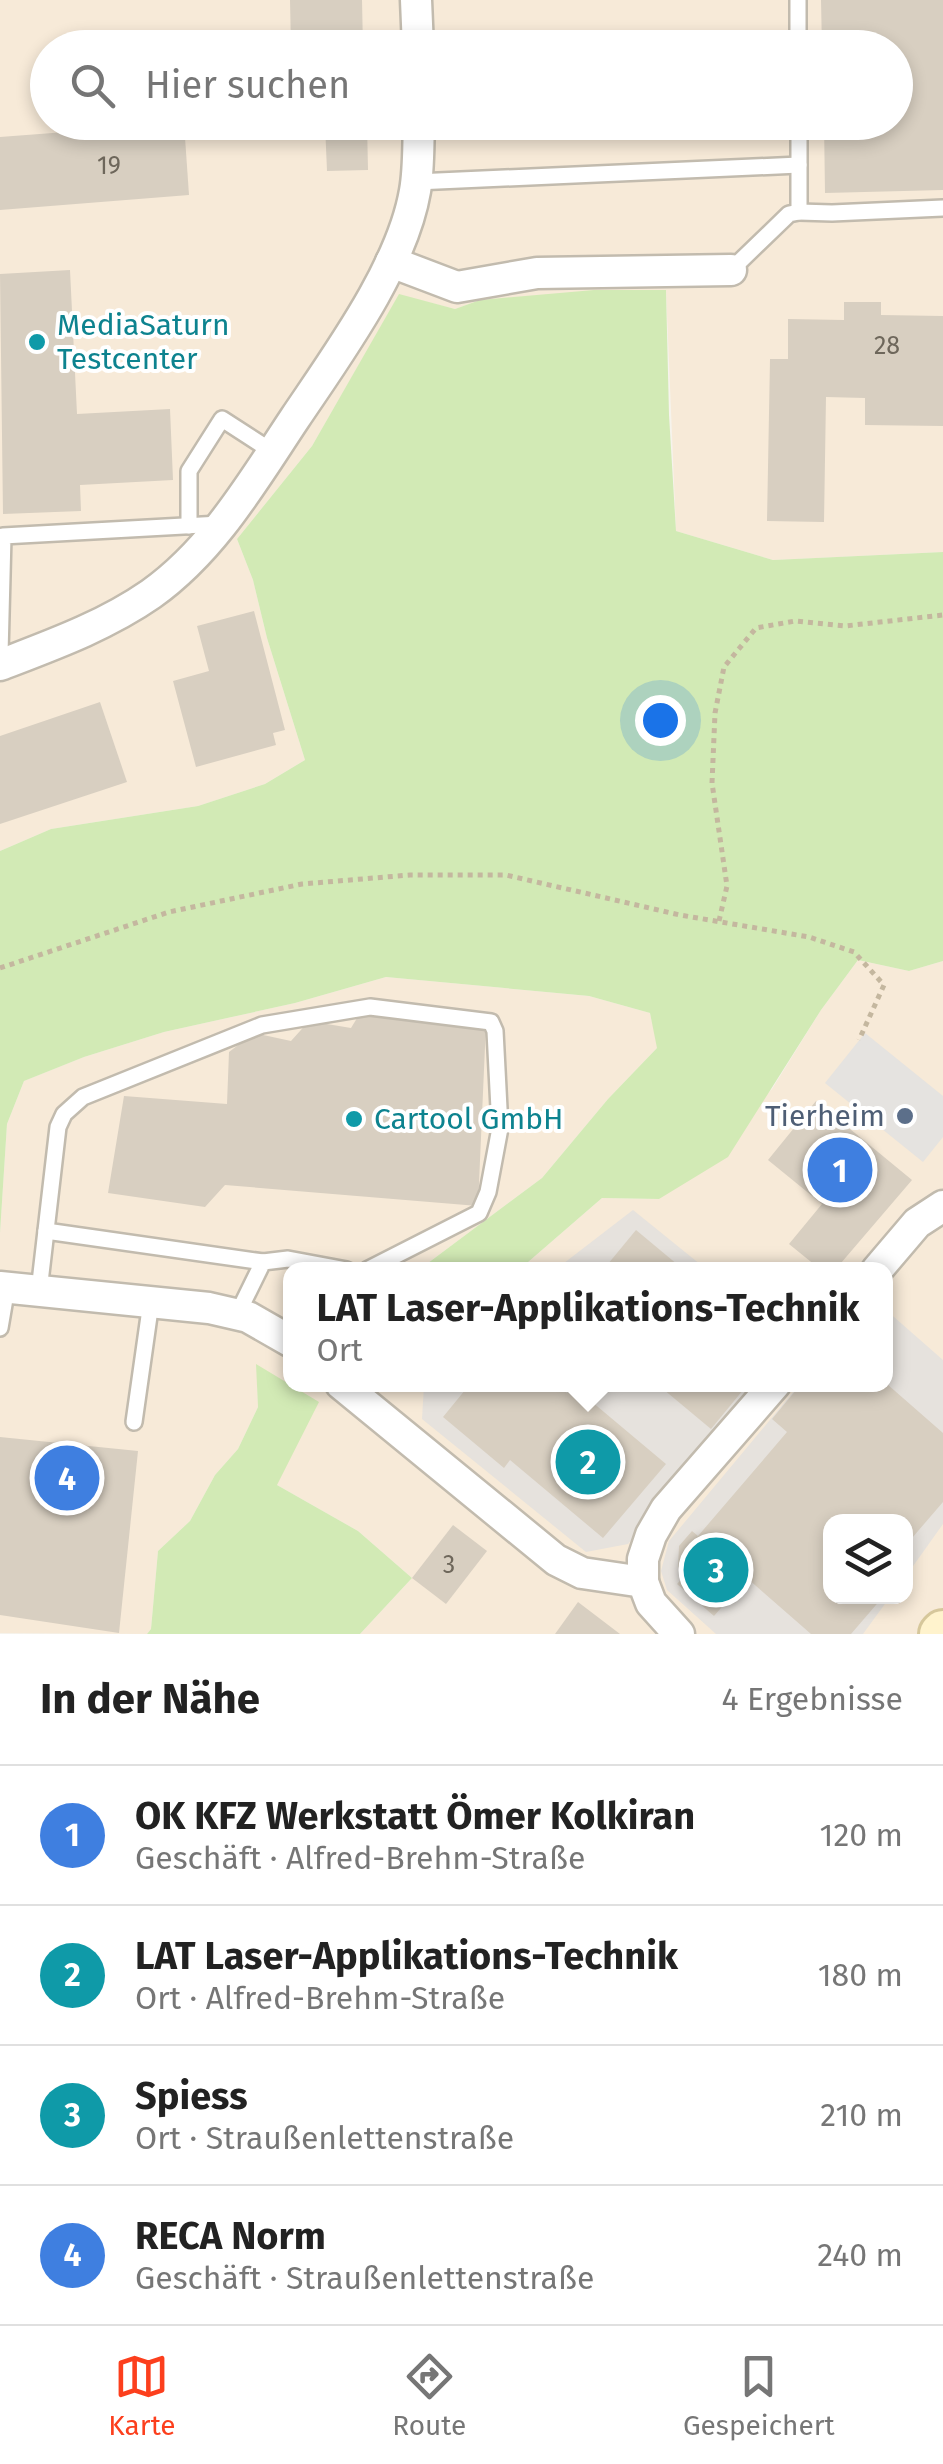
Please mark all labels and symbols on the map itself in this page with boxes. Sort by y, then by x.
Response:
house number: 19 [97,151,121,181]
place label: MediaSaturn Testcenter [57,307,230,377]
marker: MediaSaturn Testcenter [26,331,48,353]
house number: 28 [874,331,900,361]
your location [635,695,686,746]
place label: Tierheim [765,1098,885,1134]
place label: Cartool GmbH [374,1101,563,1137]
marker: Tierheim [894,1105,916,1127]
marker: Cartool GmbH [343,1108,365,1130]
pin: 1 [808,1132,872,1208]
pin: 2 [556,1424,620,1500]
pin: 4 [34,1440,100,1516]
pin: 3 [684,1532,748,1608]
house number: 3 [443,1550,455,1580]

